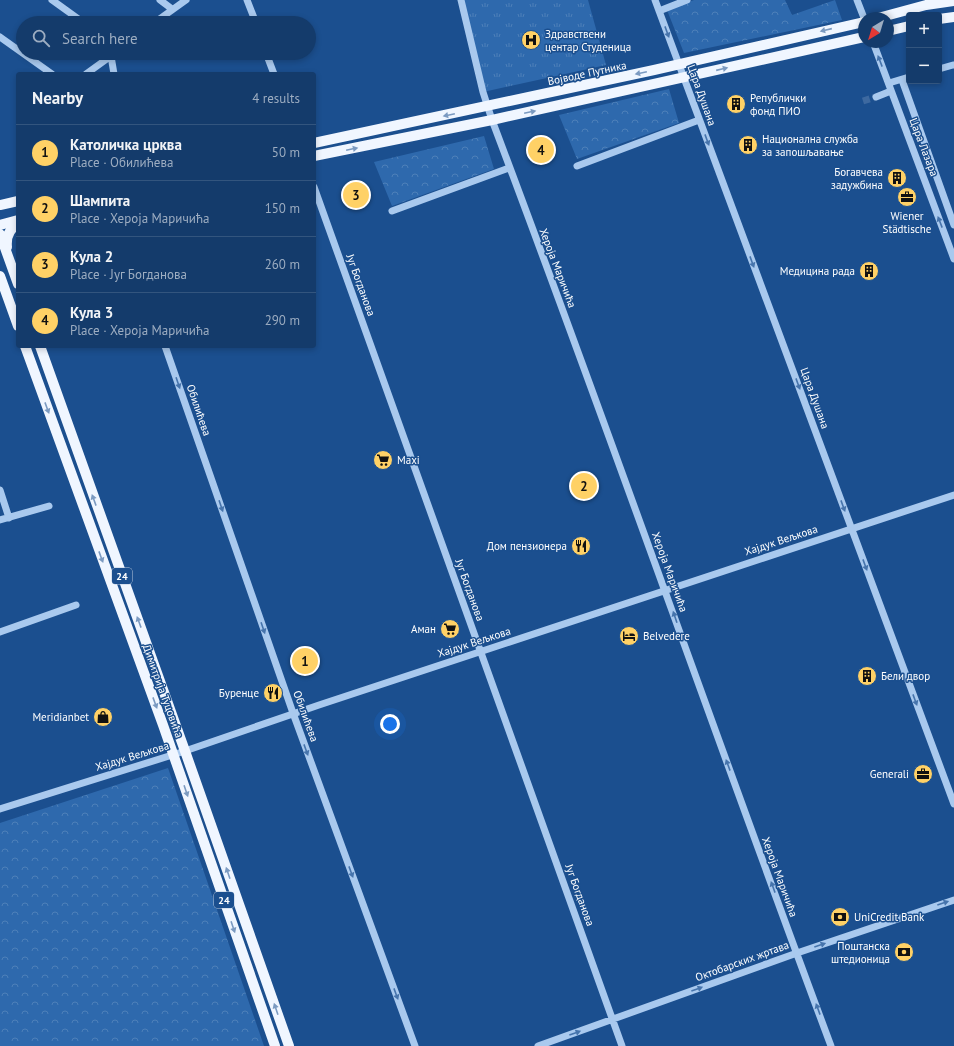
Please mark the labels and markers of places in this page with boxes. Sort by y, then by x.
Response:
place label: Здравствени центар Студеница [545,27,631,54]
hospital icon: Здравствени центар Студеница [520,29,542,51]
place label: Републички фонд ПИО [750,91,806,118]
building icon: Републички фонд ПИО [725,93,747,115]
place label: Национална служба за запошљавање [762,132,858,159]
building icon: Национална служба за запошљавање [737,134,759,156]
pin: 4 [528,135,554,165]
place label: Богавчева задужбина [831,165,883,192]
building icon: Богавчева задужбина [886,167,908,189]
pin: 3 [343,180,369,210]
office icon: Wiener Städtische [896,186,918,208]
place label: Wiener Städtische [883,209,932,236]
building icon: Медицина рада [858,260,880,282]
place label: Медицина рада [780,264,855,278]
supermarket icon: Maxi [372,449,394,471]
place label: Maxi [397,453,420,467]
pin: 2 [571,471,597,501]
restaurant icon: Дом пензионера [570,535,592,557]
place label: Дом пензионера [487,539,567,553]
supermarket icon: Аман [439,618,461,640]
place label: Аман [411,622,436,636]
hotel icon: Belvedere [618,625,640,647]
place label: Belvedere [643,629,690,643]
pin: 1 [292,646,318,676]
building icon: Бели двор [856,665,878,687]
place label: Бели двор [881,669,930,683]
restaurant icon: Буренце [262,682,284,704]
place label: Буренце [219,686,259,700]
shop icon: Meridianbet [92,706,114,728]
place label: Meridianbet [32,710,89,724]
office icon: Generali [912,763,934,785]
place label: Generali [870,767,909,781]
bank icon: UniCredit Bank [829,906,851,928]
place label: UniCredit Bank [854,910,925,924]
place label: Поштанска штедионица [831,939,890,966]
bank icon: Поштанска штедионица [893,941,915,963]

